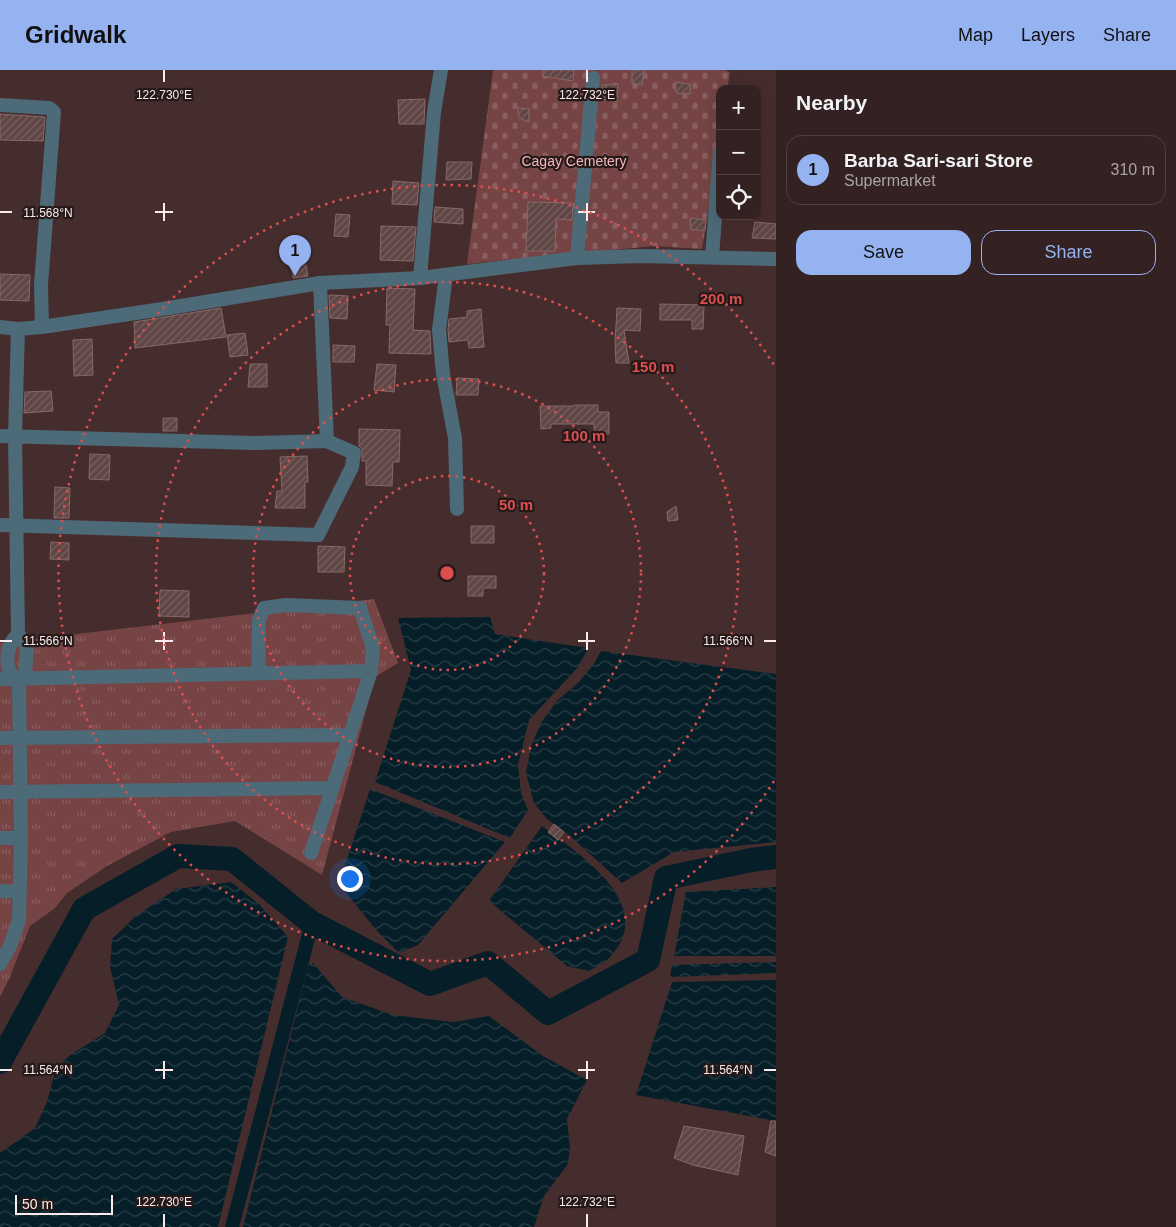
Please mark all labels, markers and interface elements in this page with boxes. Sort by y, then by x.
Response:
text: Gridwalk [25,21,126,48]
text: Map [958,25,993,45]
text: Layers [1021,25,1075,45]
text: Share [1103,25,1151,45]
map controls [716,85,761,220]
button: + [716,85,761,130]
text: 122.730°E [136,88,192,102]
text: 122.732°E [559,88,615,102]
text: Nearby [796,91,867,114]
button: − [716,130,761,175]
text: Barba Sari-sari Store [844,150,1033,171]
park label: Cagay Cemetery [521,153,627,169]
text: 1 [809,161,817,178]
text: 310 m [1111,161,1155,178]
text: Supermarket [844,172,936,189]
button: locate [716,175,761,220]
text: 11.568°N [23,206,73,220]
button: Save [796,230,971,275]
button: Share [981,230,1156,275]
pin: 1 [279,235,311,276]
text: 200 m [700,290,742,307]
text: 150 m [632,358,674,375]
text: 100 m [563,427,605,444]
text: 50 m [499,496,533,513]
centre of rings [438,564,456,582]
text: 11.566°N [23,634,73,648]
text: 11.566°N [703,634,753,648]
your location [337,866,363,892]
text: 11.564°N [23,1063,73,1077]
text: 11.564°N [703,1063,753,1077]
scale bar [15,1192,112,1215]
text: 122.730°E [136,1195,192,1209]
text: 122.732°E [559,1195,615,1209]
text: 50 m [22,1196,53,1212]

